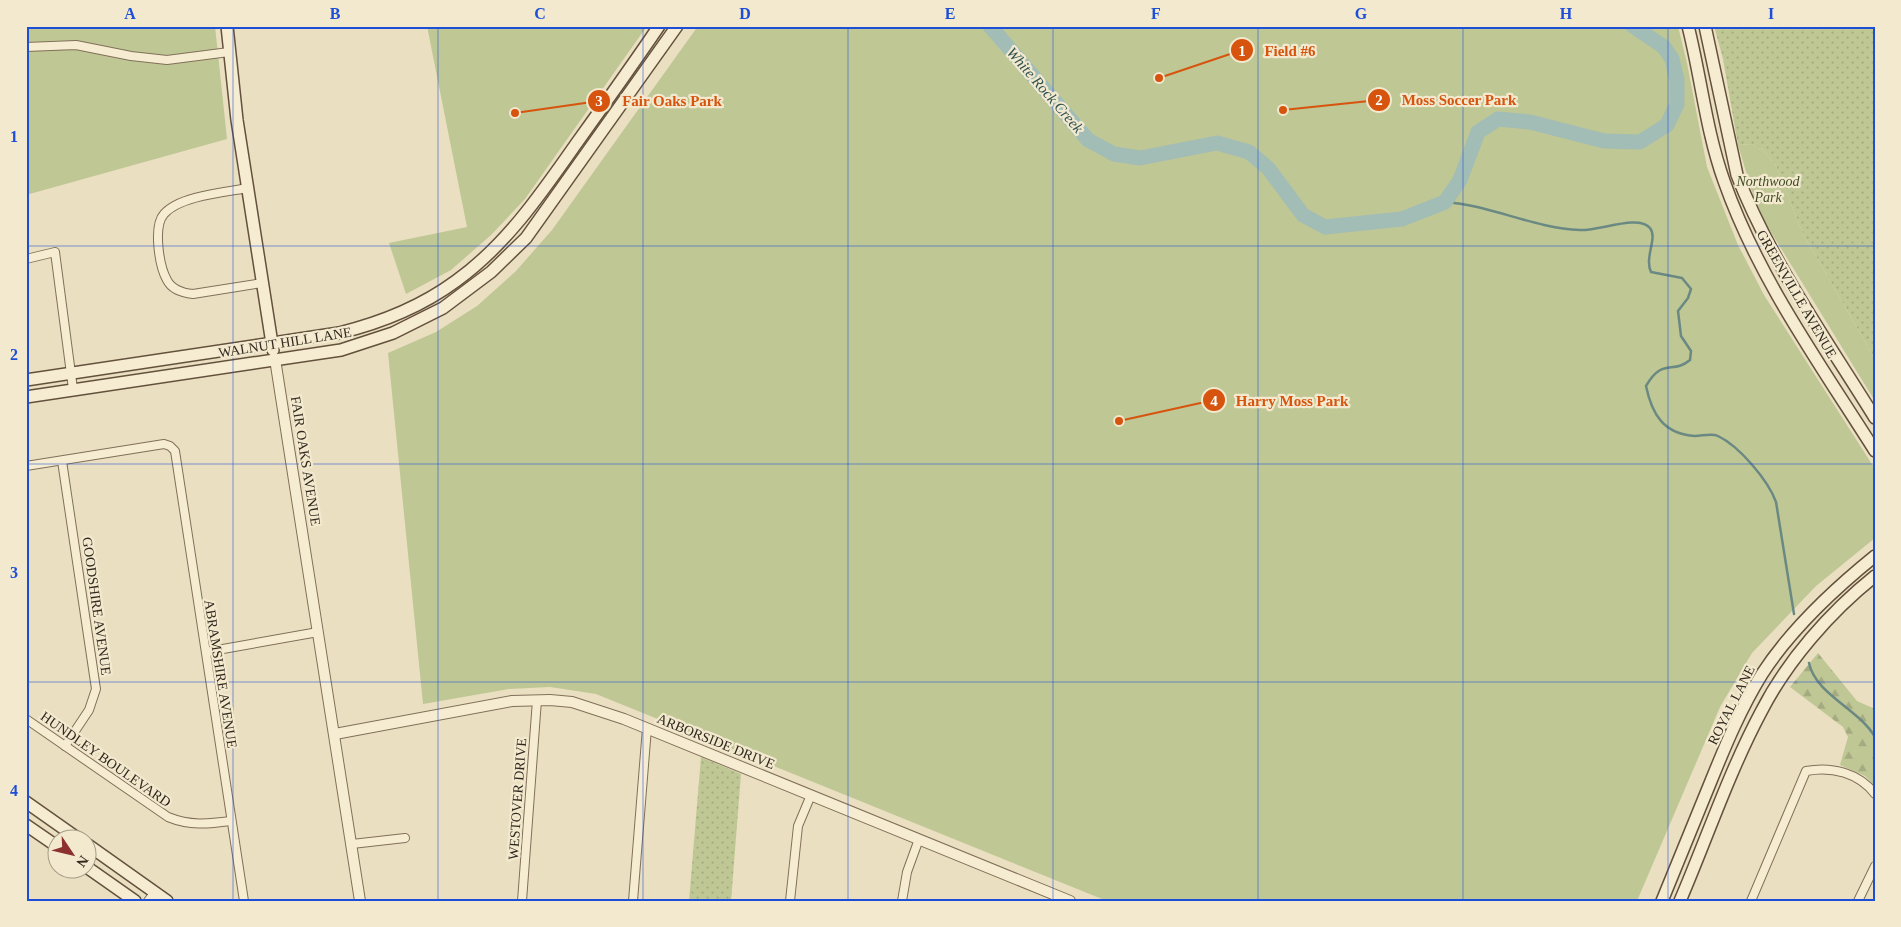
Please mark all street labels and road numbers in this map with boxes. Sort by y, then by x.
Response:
street label: GREENVILLE AVENUE [1754,227,1839,361]
street label: WALNUT HILL LANE [217,325,353,360]
street label: FAIR OAKS AVENUE [288,395,323,527]
street label: GOODSHIRE AVENUE [79,536,114,676]
street label: ABRAMSHIRE AVENUE [201,599,240,749]
street label: ROYAL LANE [1705,663,1758,747]
street label: HUNDLEY BOULEVARD [38,709,174,810]
street label: ARBORSIDE DRIVE [655,711,777,772]
street label: WESTOVER DRIVE [506,738,529,861]

